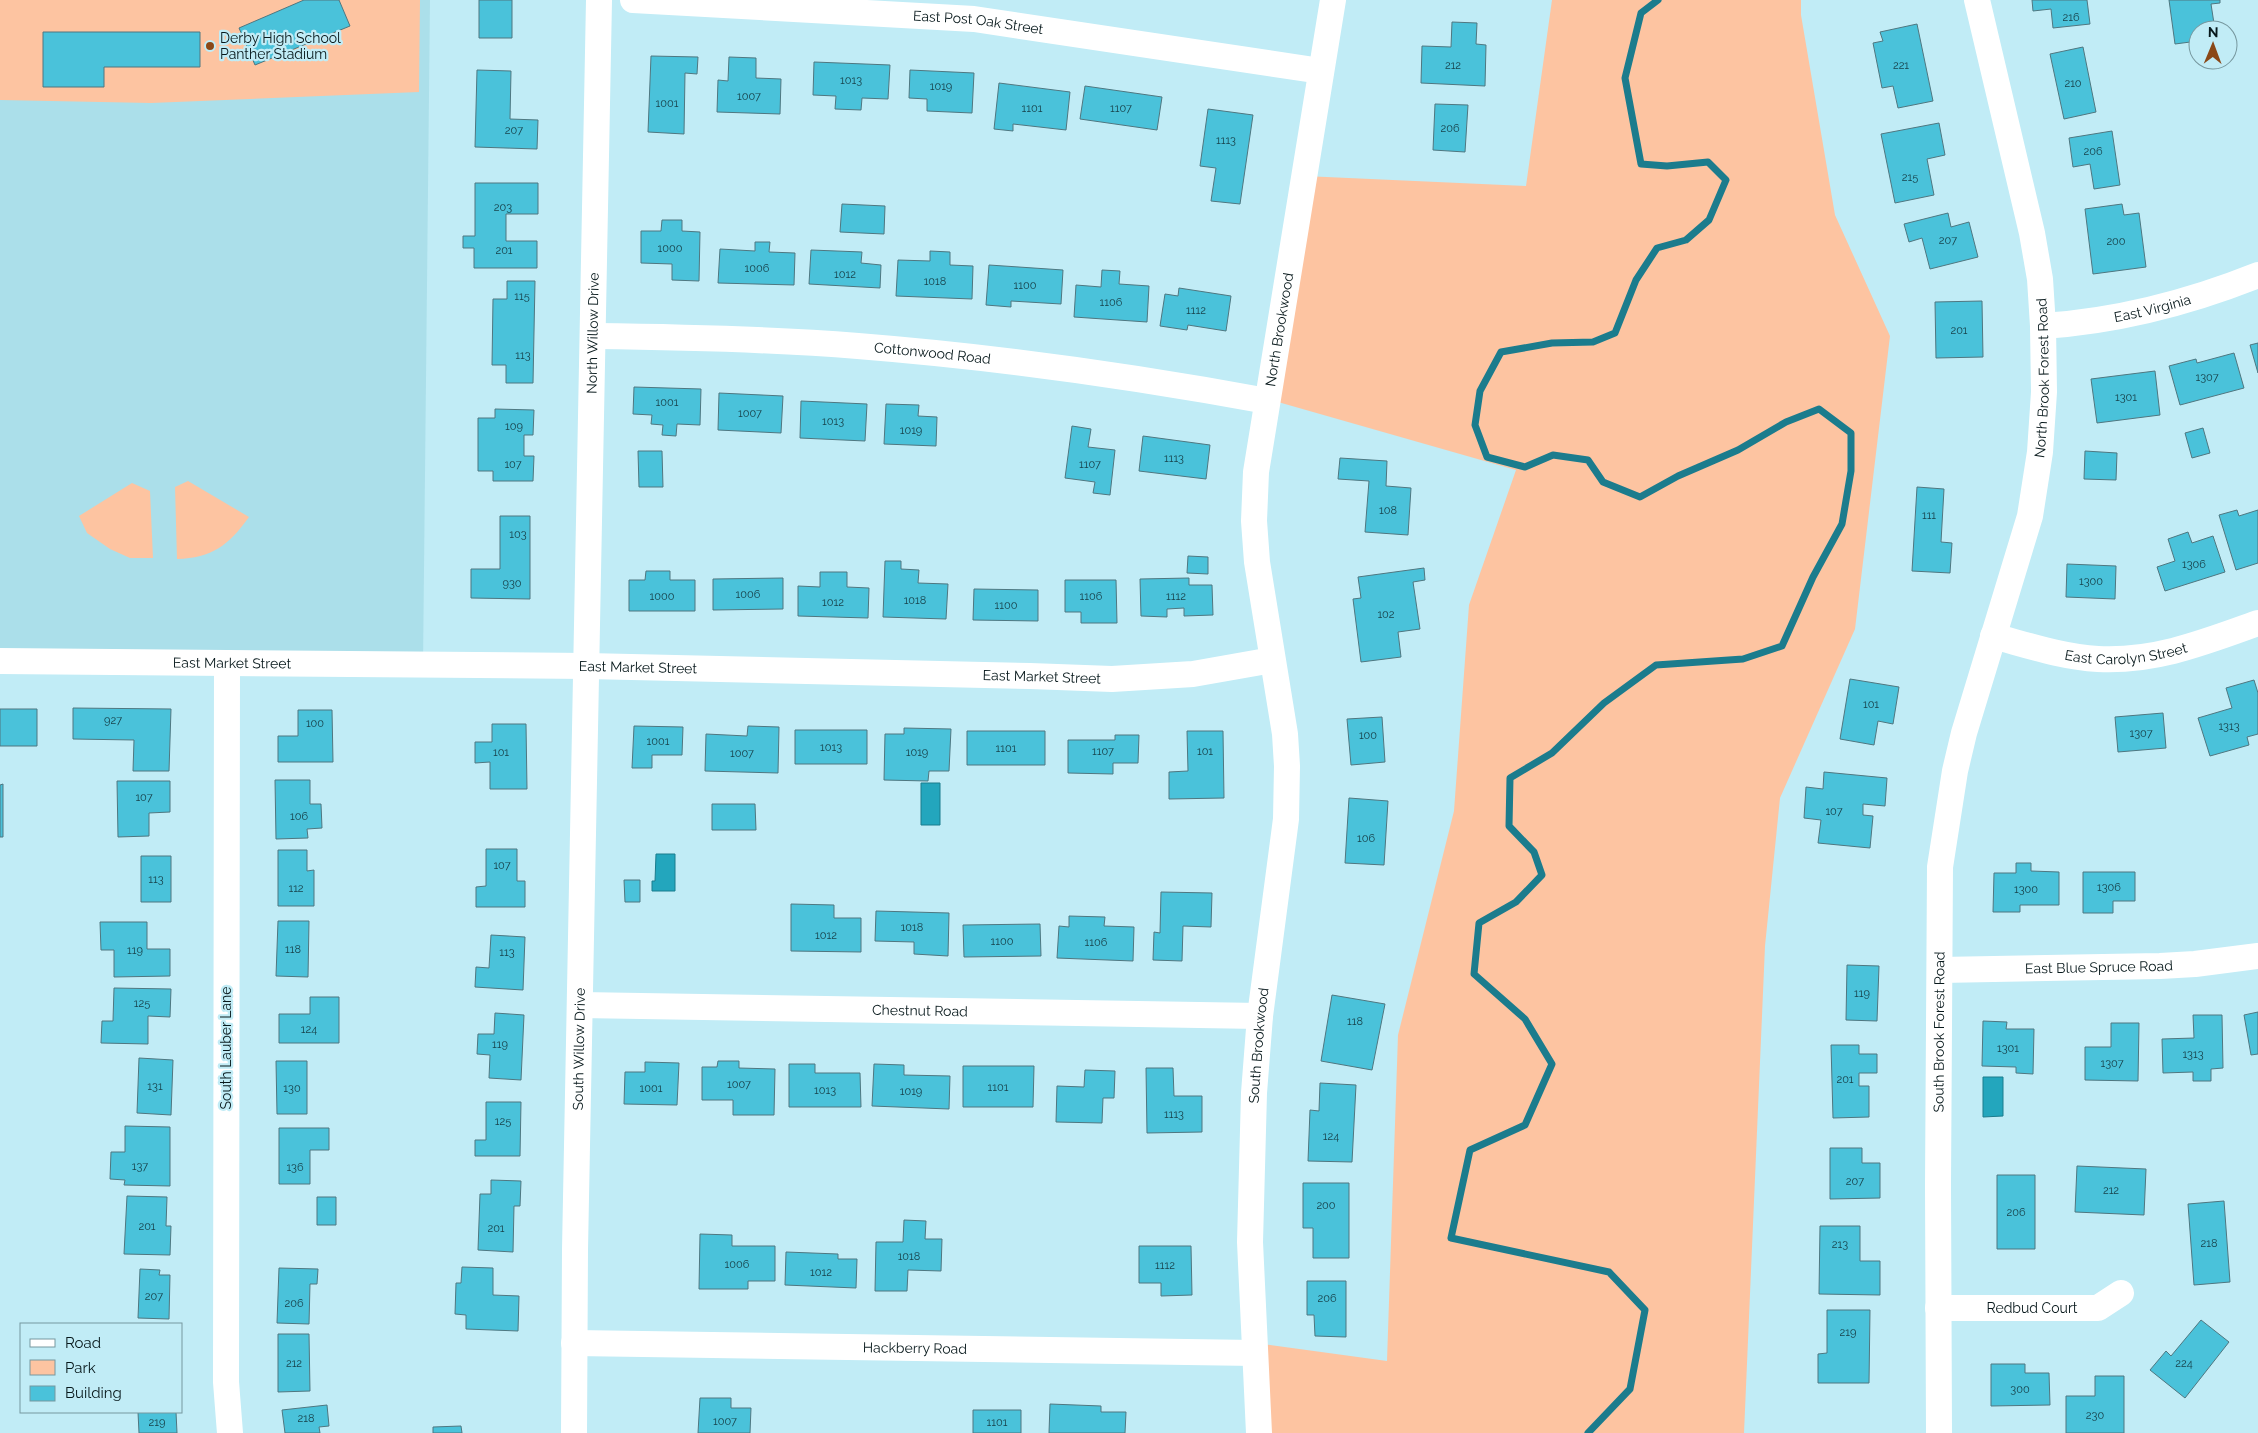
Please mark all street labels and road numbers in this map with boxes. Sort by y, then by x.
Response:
street label: East Post Oak Street [913,8,1045,37]
street label: North Brookwood [1262,271,1296,388]
street label: North Willow Drive [583,272,602,394]
street label: East Virginia [2113,291,2193,325]
street label: North Brook Forest Road [2031,298,2052,459]
street label: Cottonwood Road [873,339,992,367]
street label: East Carolyn Street [2064,639,2189,667]
street label: East Market Street [173,654,292,671]
street label: East Market Street [579,658,698,676]
street label: East Market Street [983,667,1102,687]
street label: South Brook Forest Road [1930,951,1947,1113]
street label: East Blue Spruce Road [2025,957,2173,976]
street label: South Lauber Lane [218,987,234,1109]
street label: South Brookwood [1246,987,1272,1104]
street label: South Willow Drive [570,988,588,1110]
street label: Chestnut Road [872,1002,968,1019]
street label: Redbud Court [1986,1300,2078,1316]
street label: Hackberry Road [863,1339,967,1357]

